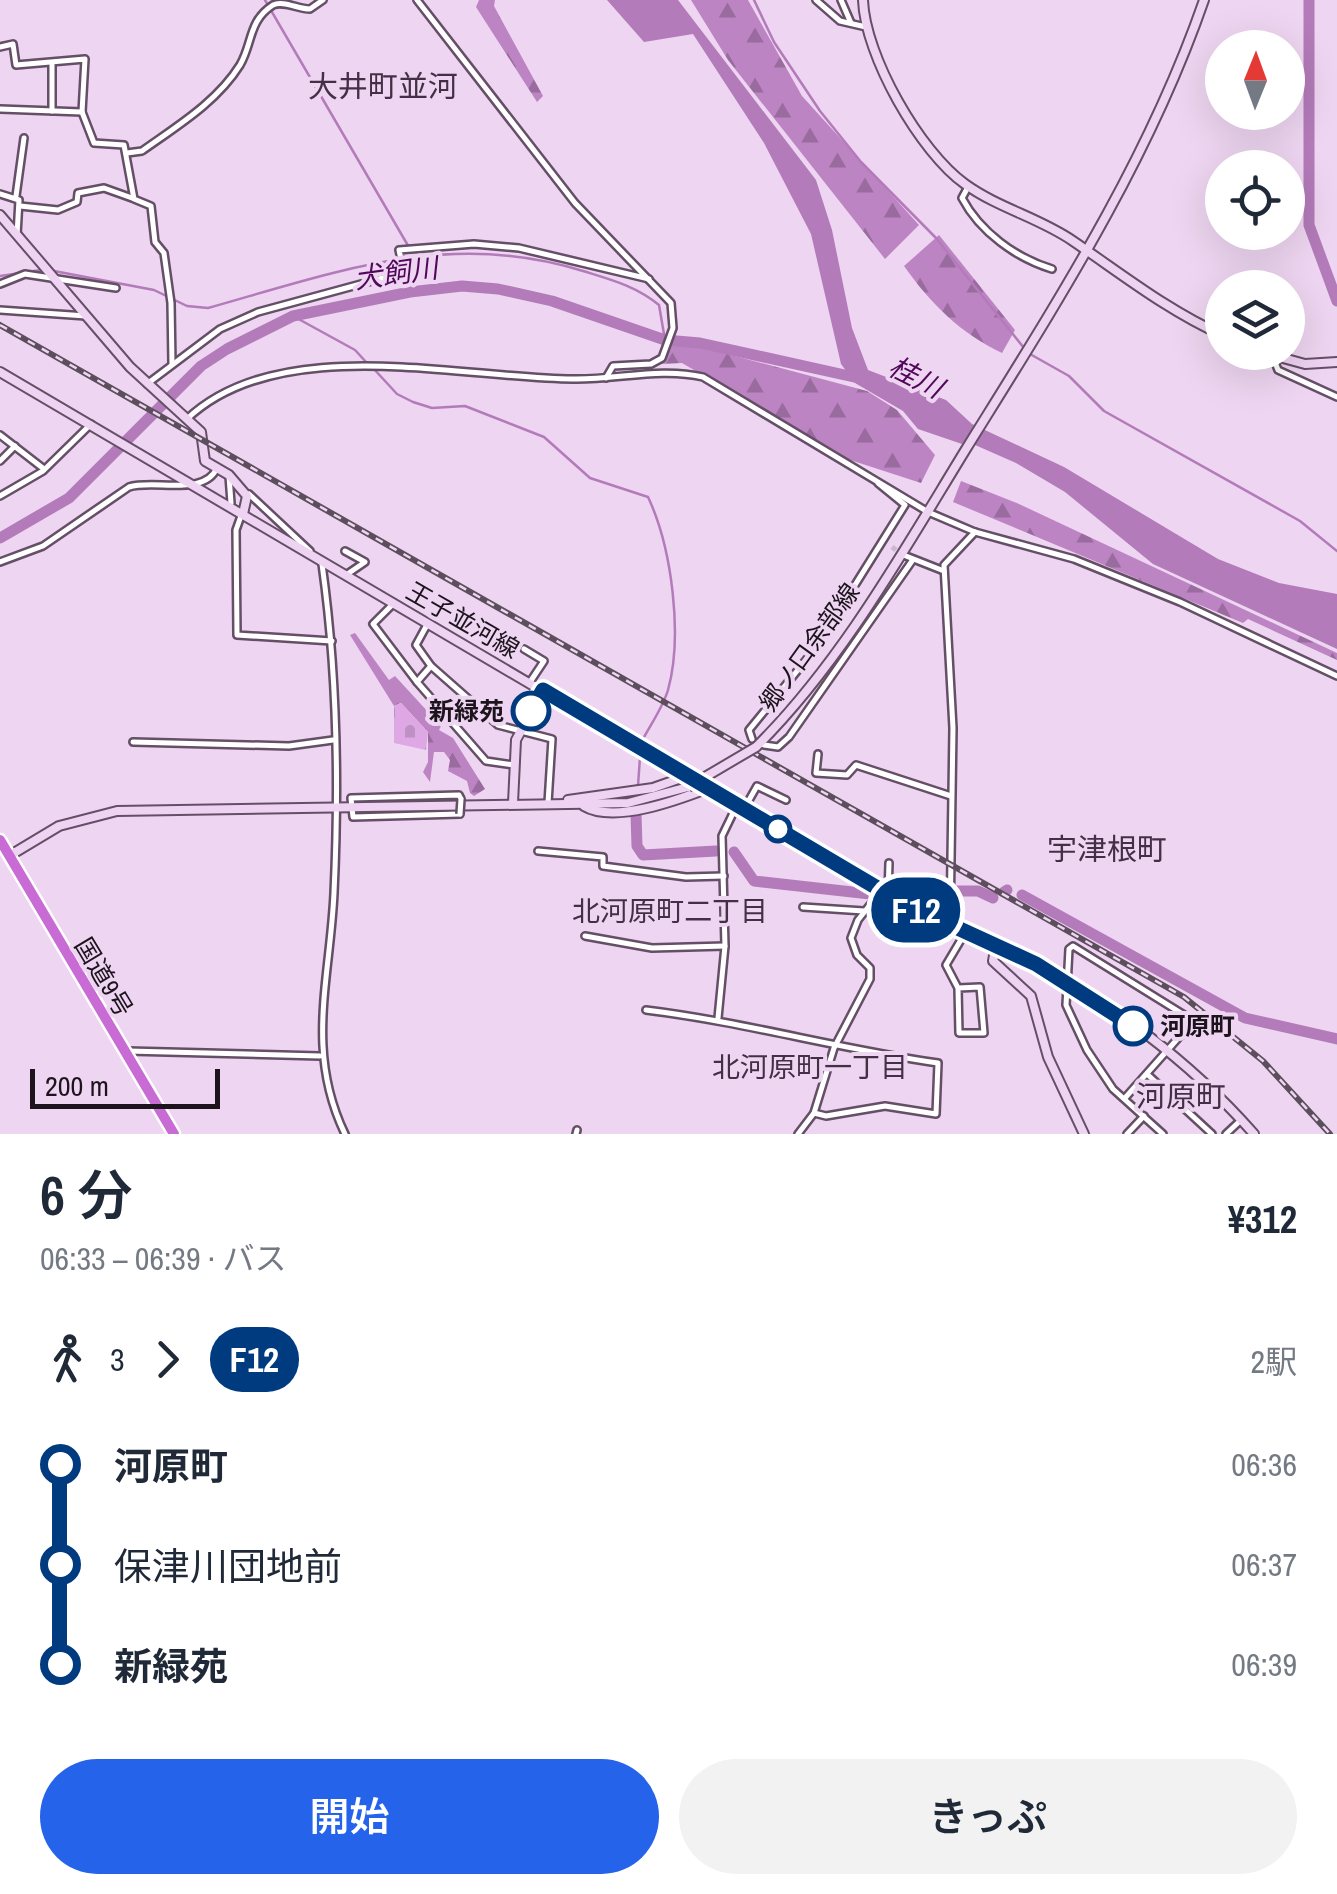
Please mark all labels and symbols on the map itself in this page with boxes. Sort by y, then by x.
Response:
north arrow [1205,30,1305,130]
district label: 大井町並河 [308,66,458,106]
water label: 犬飼川 [352,248,443,298]
water label: 桂川 [882,347,952,408]
street label: 王子並河線 [400,574,526,666]
street label: 郷ノ口余部線 [751,576,867,718]
marker: 新緑苑 [512,692,550,730]
place label: 新緑苑 [429,694,504,728]
unlabelled marker [765,816,791,842]
district label: 宇津根町 [1047,829,1167,869]
line badge: F12 [858,878,974,942]
district label: 北河原町二丁目 [572,892,768,930]
street label: 国道9号 [67,931,141,1023]
marker: 河原町 [1114,1007,1152,1045]
place label: 河原町 [1160,1009,1235,1043]
district label: 北河原町一丁目 [712,1048,908,1086]
scale bar [30,1064,220,1108]
district label: 河原町 [1136,1076,1226,1116]

